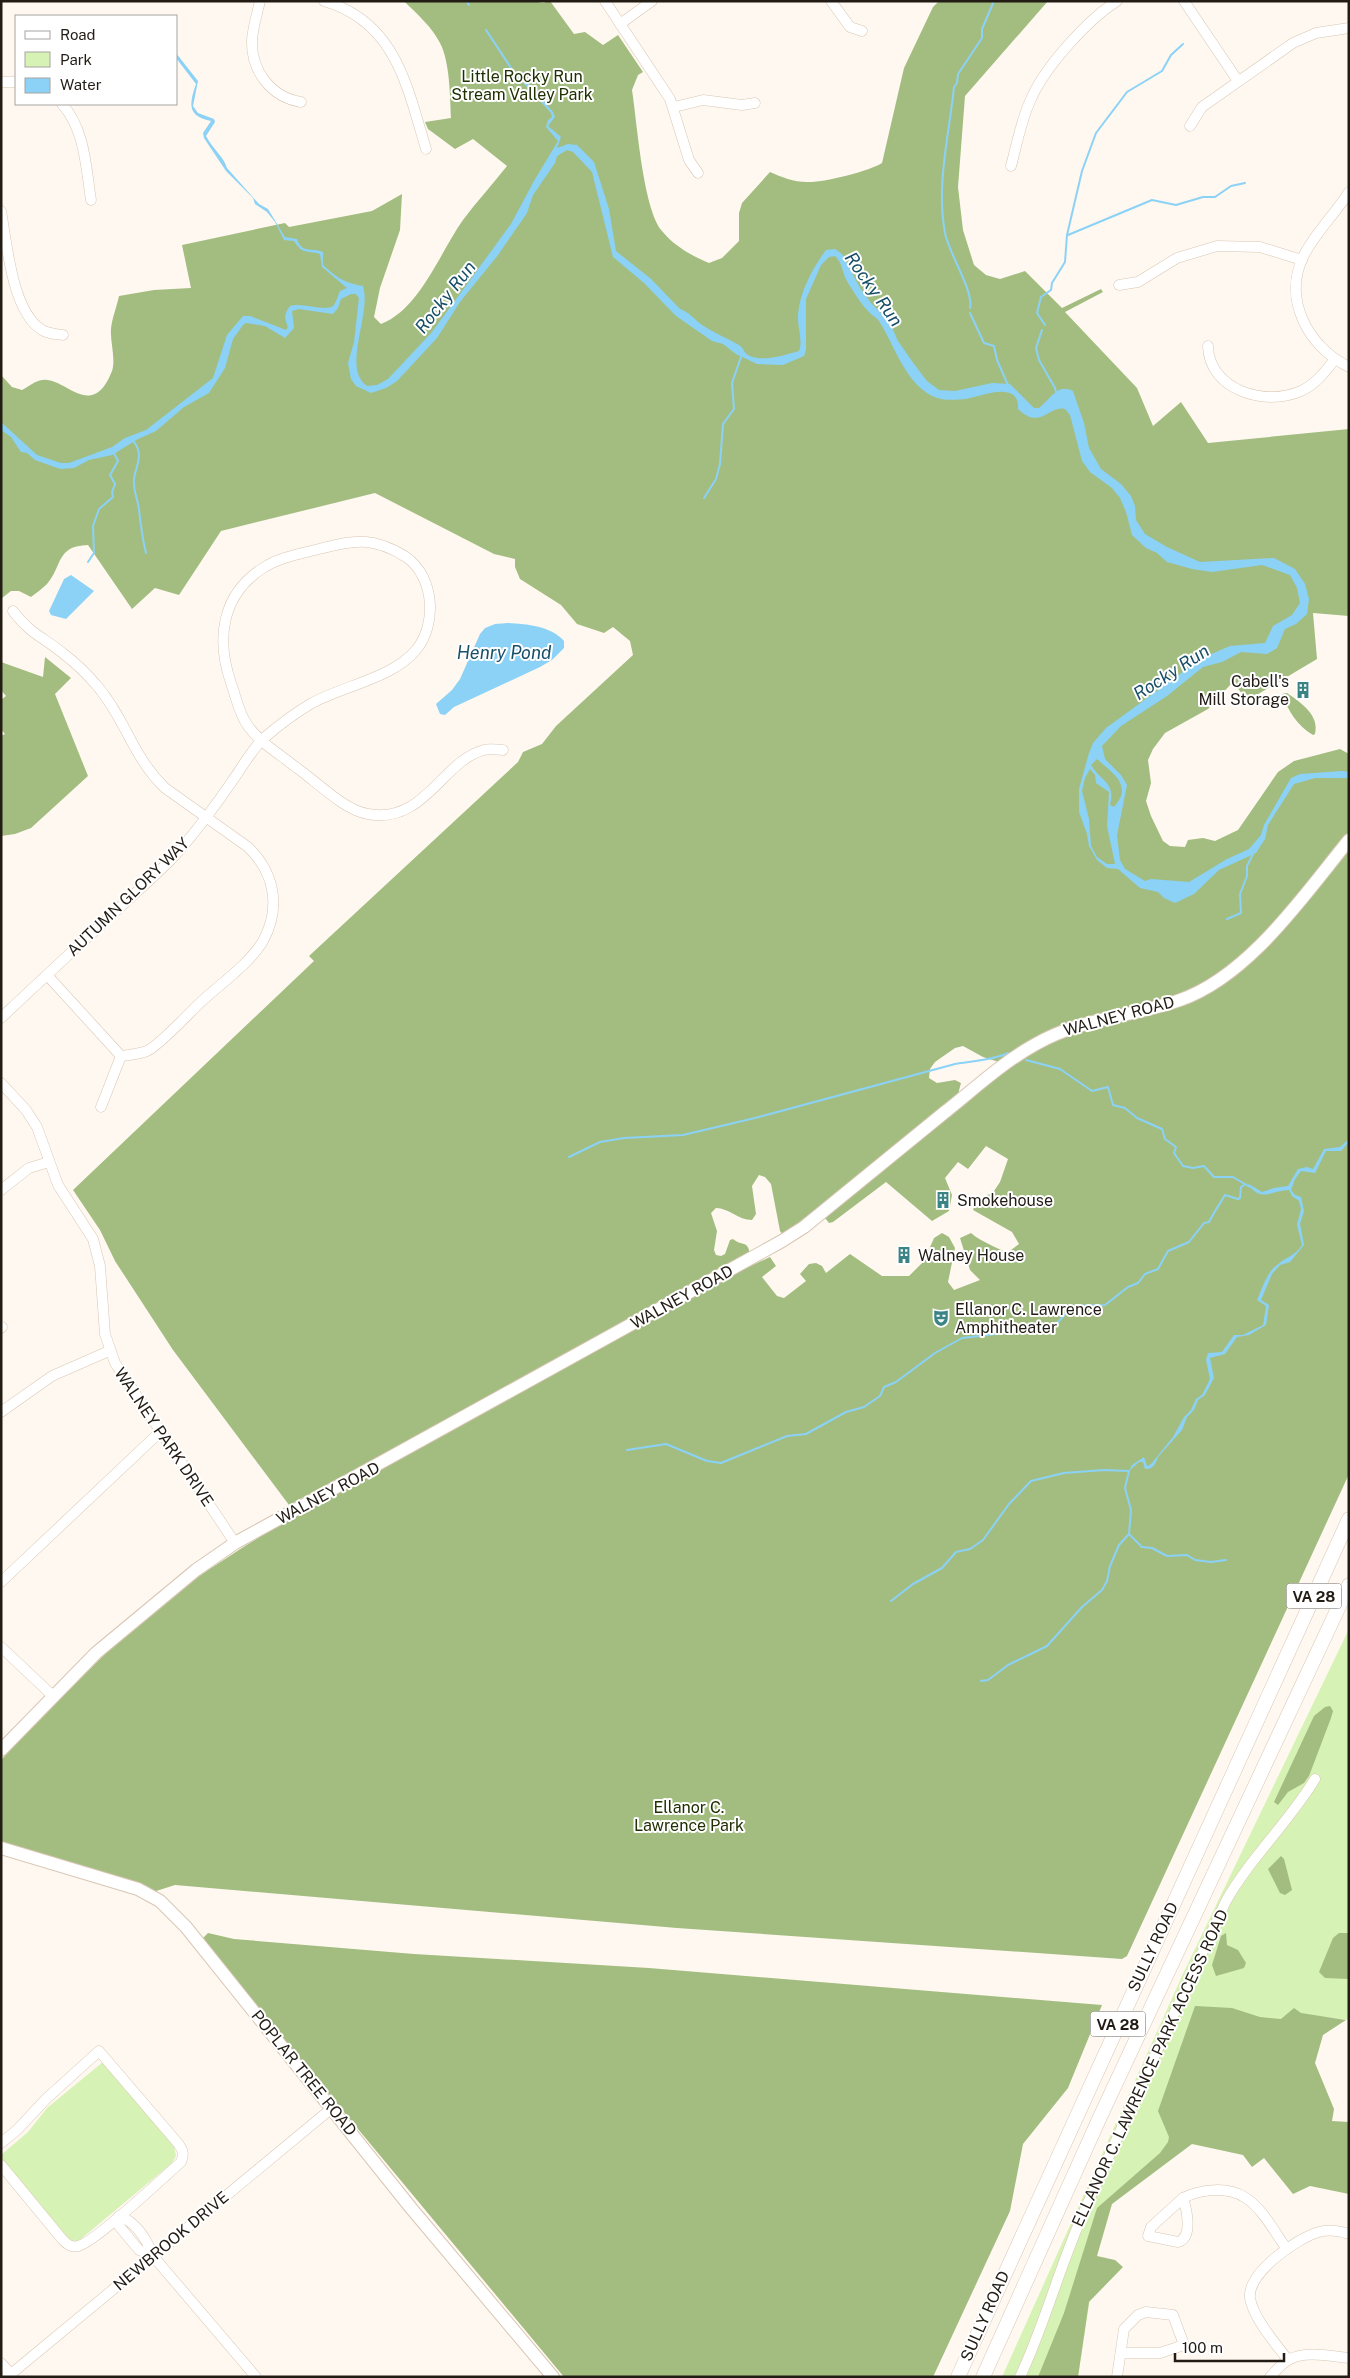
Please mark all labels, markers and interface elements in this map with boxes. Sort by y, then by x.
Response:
legend [15,15,178,105]
text: Road [60,26,96,43]
text: Park [60,51,92,68]
park label: Little Rocky Run Stream Valley Park [451,67,593,104]
text: Water [60,76,102,93]
water label: Rocky Run [841,248,907,330]
water label: Rocky Run [410,257,480,337]
water label: Rocky Run [1129,640,1213,704]
water label: Henry Pond [457,642,552,663]
place label: Cabell's Mill Storage [1198,672,1289,709]
building icon: Cabell's Mill Storage [1293,680,1313,700]
street label: AUTUMN GLORY WAY [63,834,193,960]
street label: WALNEY ROAD [1061,992,1177,1040]
building icon: Smokehouse [933,1190,953,1210]
place label: Smokehouse [957,1191,1053,1210]
building icon: Walney House [894,1245,914,1265]
place label: Walney House [918,1246,1024,1265]
street label: WALNEY ROAD [628,1261,736,1333]
place label: Ellanor C. Lawrence Amphitheater [955,1300,1102,1337]
theatre icon: Ellanor C. Lawrence Amphitheater [931,1308,951,1328]
street label: WALNEY PARK DRIVE [111,1364,217,1510]
street label: WALNEY ROAD [273,1458,383,1528]
road number: VA 28 [1286,1584,1342,1608]
park label: Ellanor C. Lawrence Park [634,1798,744,1835]
street label: SULLY ROAD [1124,1899,1182,1995]
street label: ELLANOR C. LAWRENCE PARK ACCESS ROAD [1068,1906,1232,2230]
street label: POPLAR TREE ROAD [247,2006,361,2140]
road number: VA 28 [1090,2012,1146,2036]
street label: NEWBROOK DRIVE [110,2187,232,2295]
street label: SULLY ROAD [957,2268,1013,2364]
scale bar [1175,2330,1284,2362]
text: 100 m [1182,2339,1223,2356]

